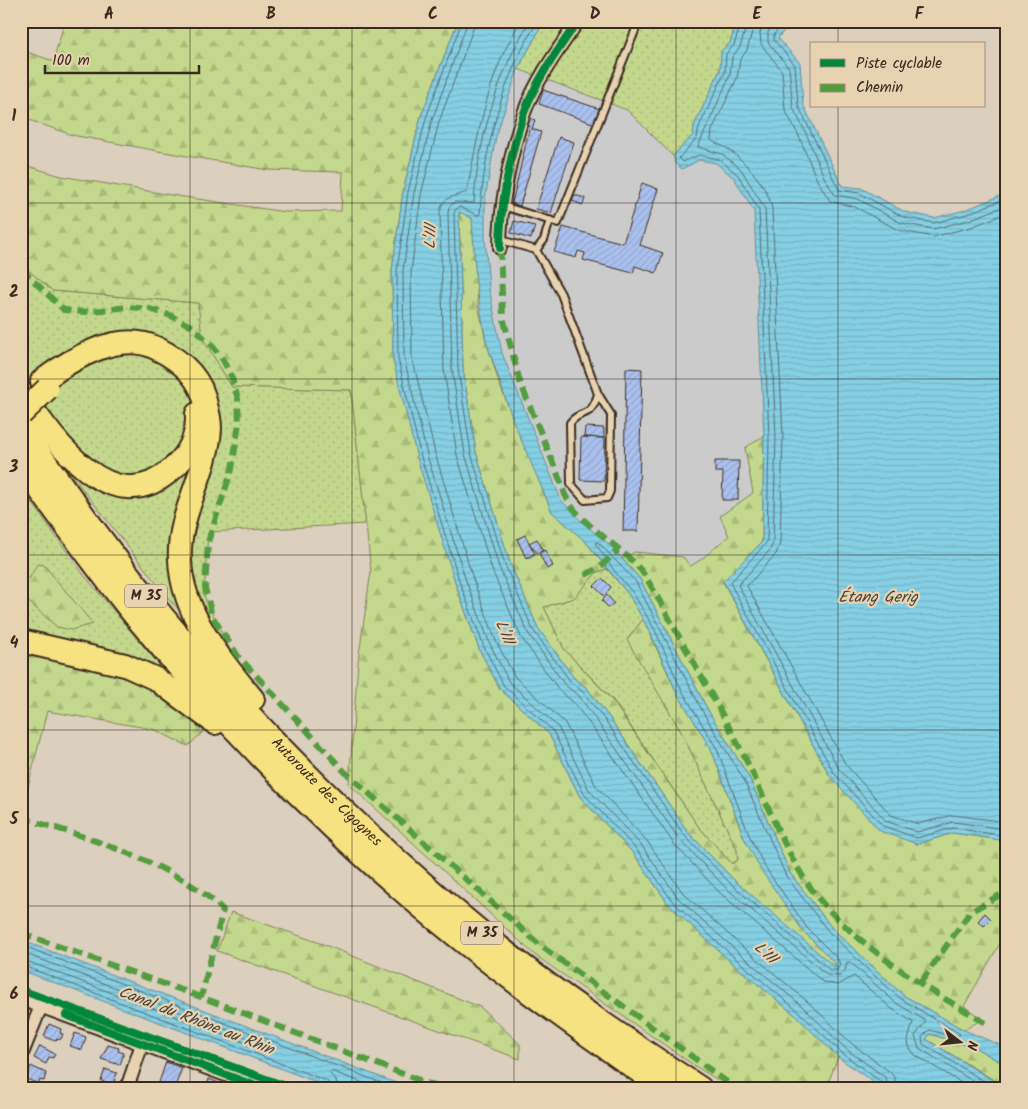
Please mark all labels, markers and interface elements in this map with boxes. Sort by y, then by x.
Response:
text: A [104,2,114,27]
text: B [266,2,276,27]
text: C [428,2,438,27]
text: D [590,2,601,27]
text: E [753,2,763,27]
text: F [915,2,925,27]
scale bar [45,42,199,74]
legend [810,42,986,108]
text: 100 m [52,49,90,73]
text: Piste cyclable [856,52,942,76]
text: Chemin [856,76,903,100]
text: 1 [12,104,17,129]
water label: L'Ill [418,221,445,250]
text: 2 [9,280,19,305]
text: 3 [9,455,19,480]
road number: M 35 [125,584,167,608]
water label: Étang Gerig [838,585,919,610]
water label: L'Ill [488,616,521,650]
text: 4 [10,631,19,656]
street label: Autoroute des Cigognes [265,732,388,853]
text: 5 [9,807,20,832]
road number: M 35 [461,921,503,944]
water label: L'Ill [748,936,784,972]
water label: Canal du Rhône au Rhin [115,980,279,1063]
text: 6 [10,982,19,1007]
north arrow [936,1016,986,1066]
text: N [960,1038,983,1053]

